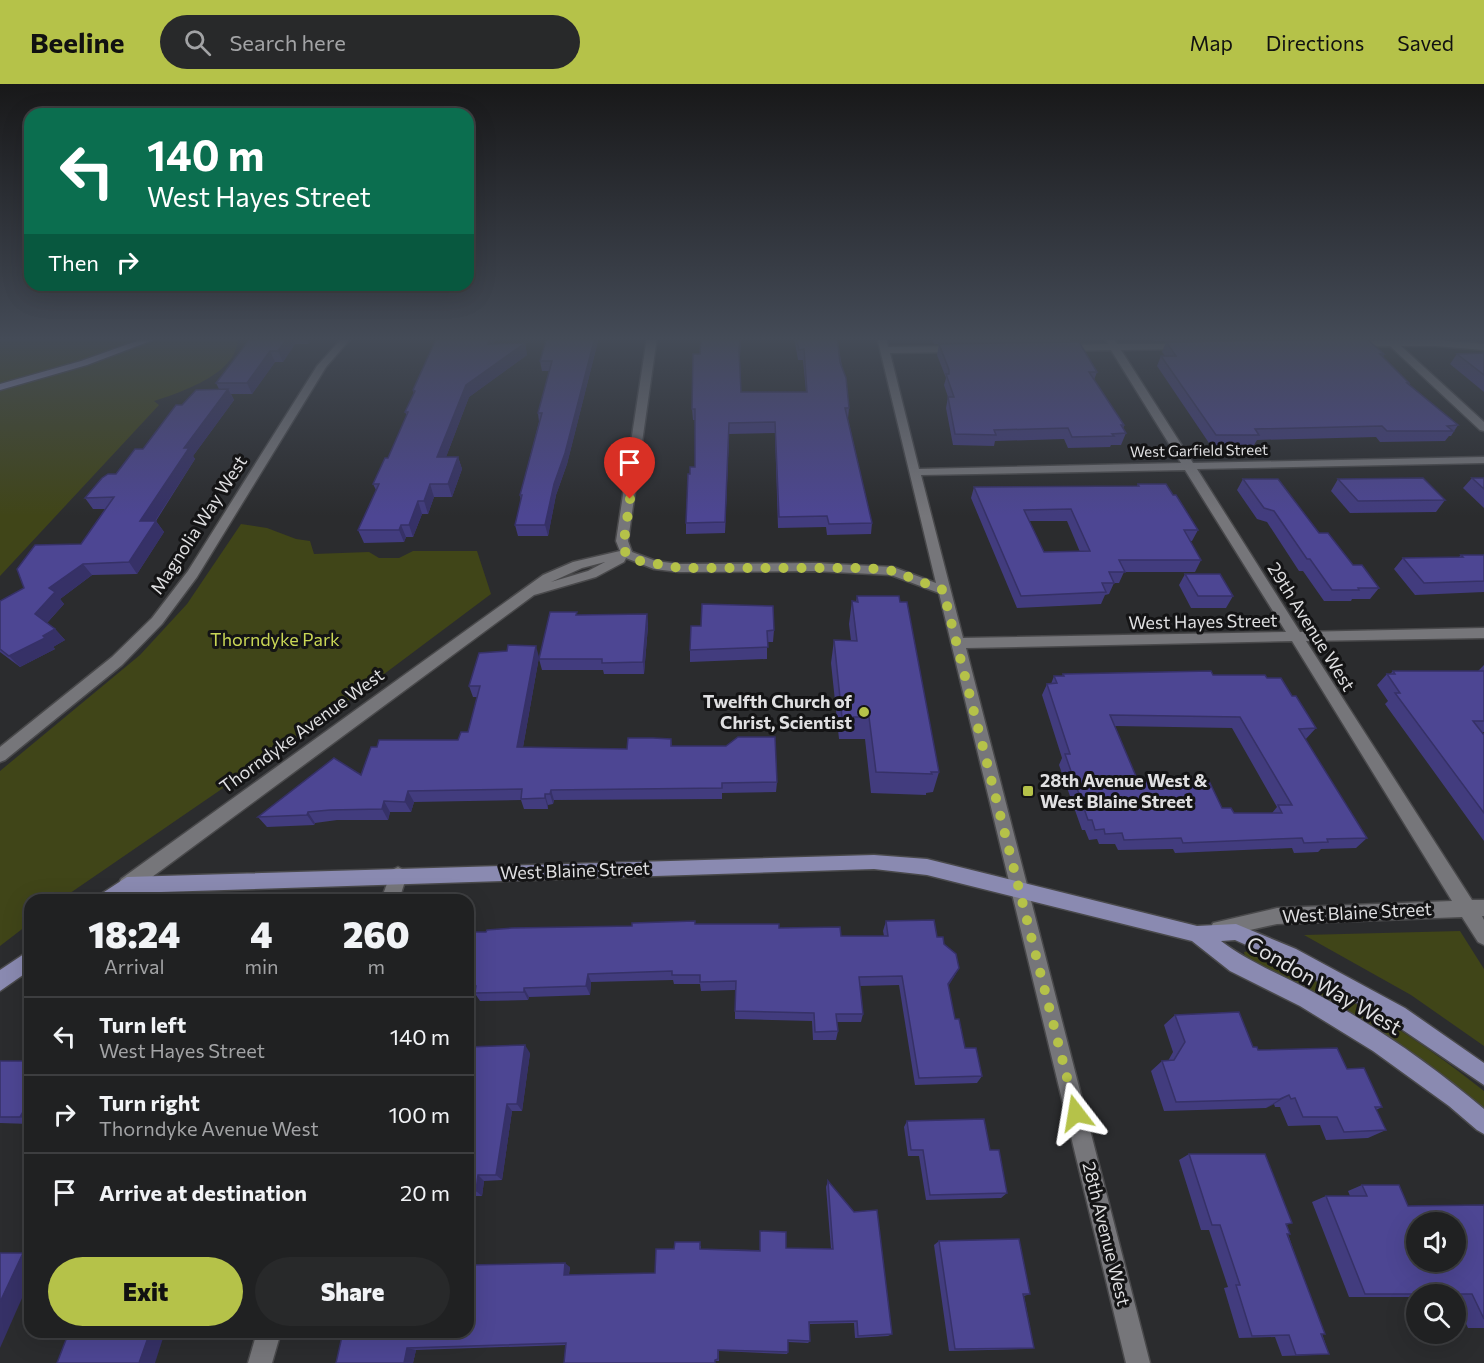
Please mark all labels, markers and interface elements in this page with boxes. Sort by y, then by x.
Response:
search box [160,15,580,69]
text: Beeline [30,25,124,59]
icon: search [181,26,214,59]
text: Search here [229,29,346,56]
text: Map [1190,30,1233,55]
text: Directions [1266,30,1364,55]
text: Saved [1397,30,1454,55]
text: 140 m [147,128,264,180]
icon: left [48,132,126,210]
text: West Hayes Street [147,180,371,213]
icon: right [111,246,144,279]
text: Then [48,249,99,276]
pin [604,437,655,499]
street label: West Garfield Street [1130,440,1268,460]
icon: arrive [613,446,646,479]
street label: Magnolia Way West [145,451,251,598]
street label: 29th Avenue West [1263,558,1360,695]
street label: West Hayes Street [1128,609,1278,633]
park label: Thorndyke Park [210,628,340,650]
street label: Thorndyke Avenue West [215,663,388,797]
place label: Twelfth Church of Christ, Scientist [703,690,853,733]
marker: Twelfth Church of Christ, Scientist [857,705,871,719]
place label: 28th Avenue West & West Blaine Street [1040,769,1208,812]
marker: 28th Avenue West & West Blaine Street [1021,784,1035,798]
street label: West Blaine Street [500,856,650,884]
street label: West Blaine Street [1282,897,1432,927]
text: 18:24 [88,911,180,955]
text: 4 [250,911,273,955]
text: 260 [343,911,410,955]
street label: Condon Way West [1243,930,1407,1039]
text: Arrival [104,954,165,978]
text: min [244,954,279,978]
text: m [368,954,385,978]
text: Turn left [99,1011,186,1038]
icon: left [48,1020,81,1053]
text: 140 m [390,1023,450,1050]
text: West Hayes Street [99,1038,265,1062]
position arrow [1044,1081,1108,1145]
text: Turn right [99,1089,200,1116]
icon: right [48,1098,81,1131]
text: 100 m [388,1101,450,1128]
text: Thorndyke Avenue West [99,1116,319,1140]
street label: 28th Avenue West [1078,1159,1135,1308]
icon: arrive [48,1176,81,1209]
text: Arrive at destination [99,1179,307,1206]
text: 20 m [400,1179,450,1206]
map controls [1406,1212,1466,1344]
button: sound [1406,1212,1466,1272]
button: Exit [48,1257,243,1326]
button: Share [255,1257,450,1326]
button: search [1406,1284,1466,1344]

